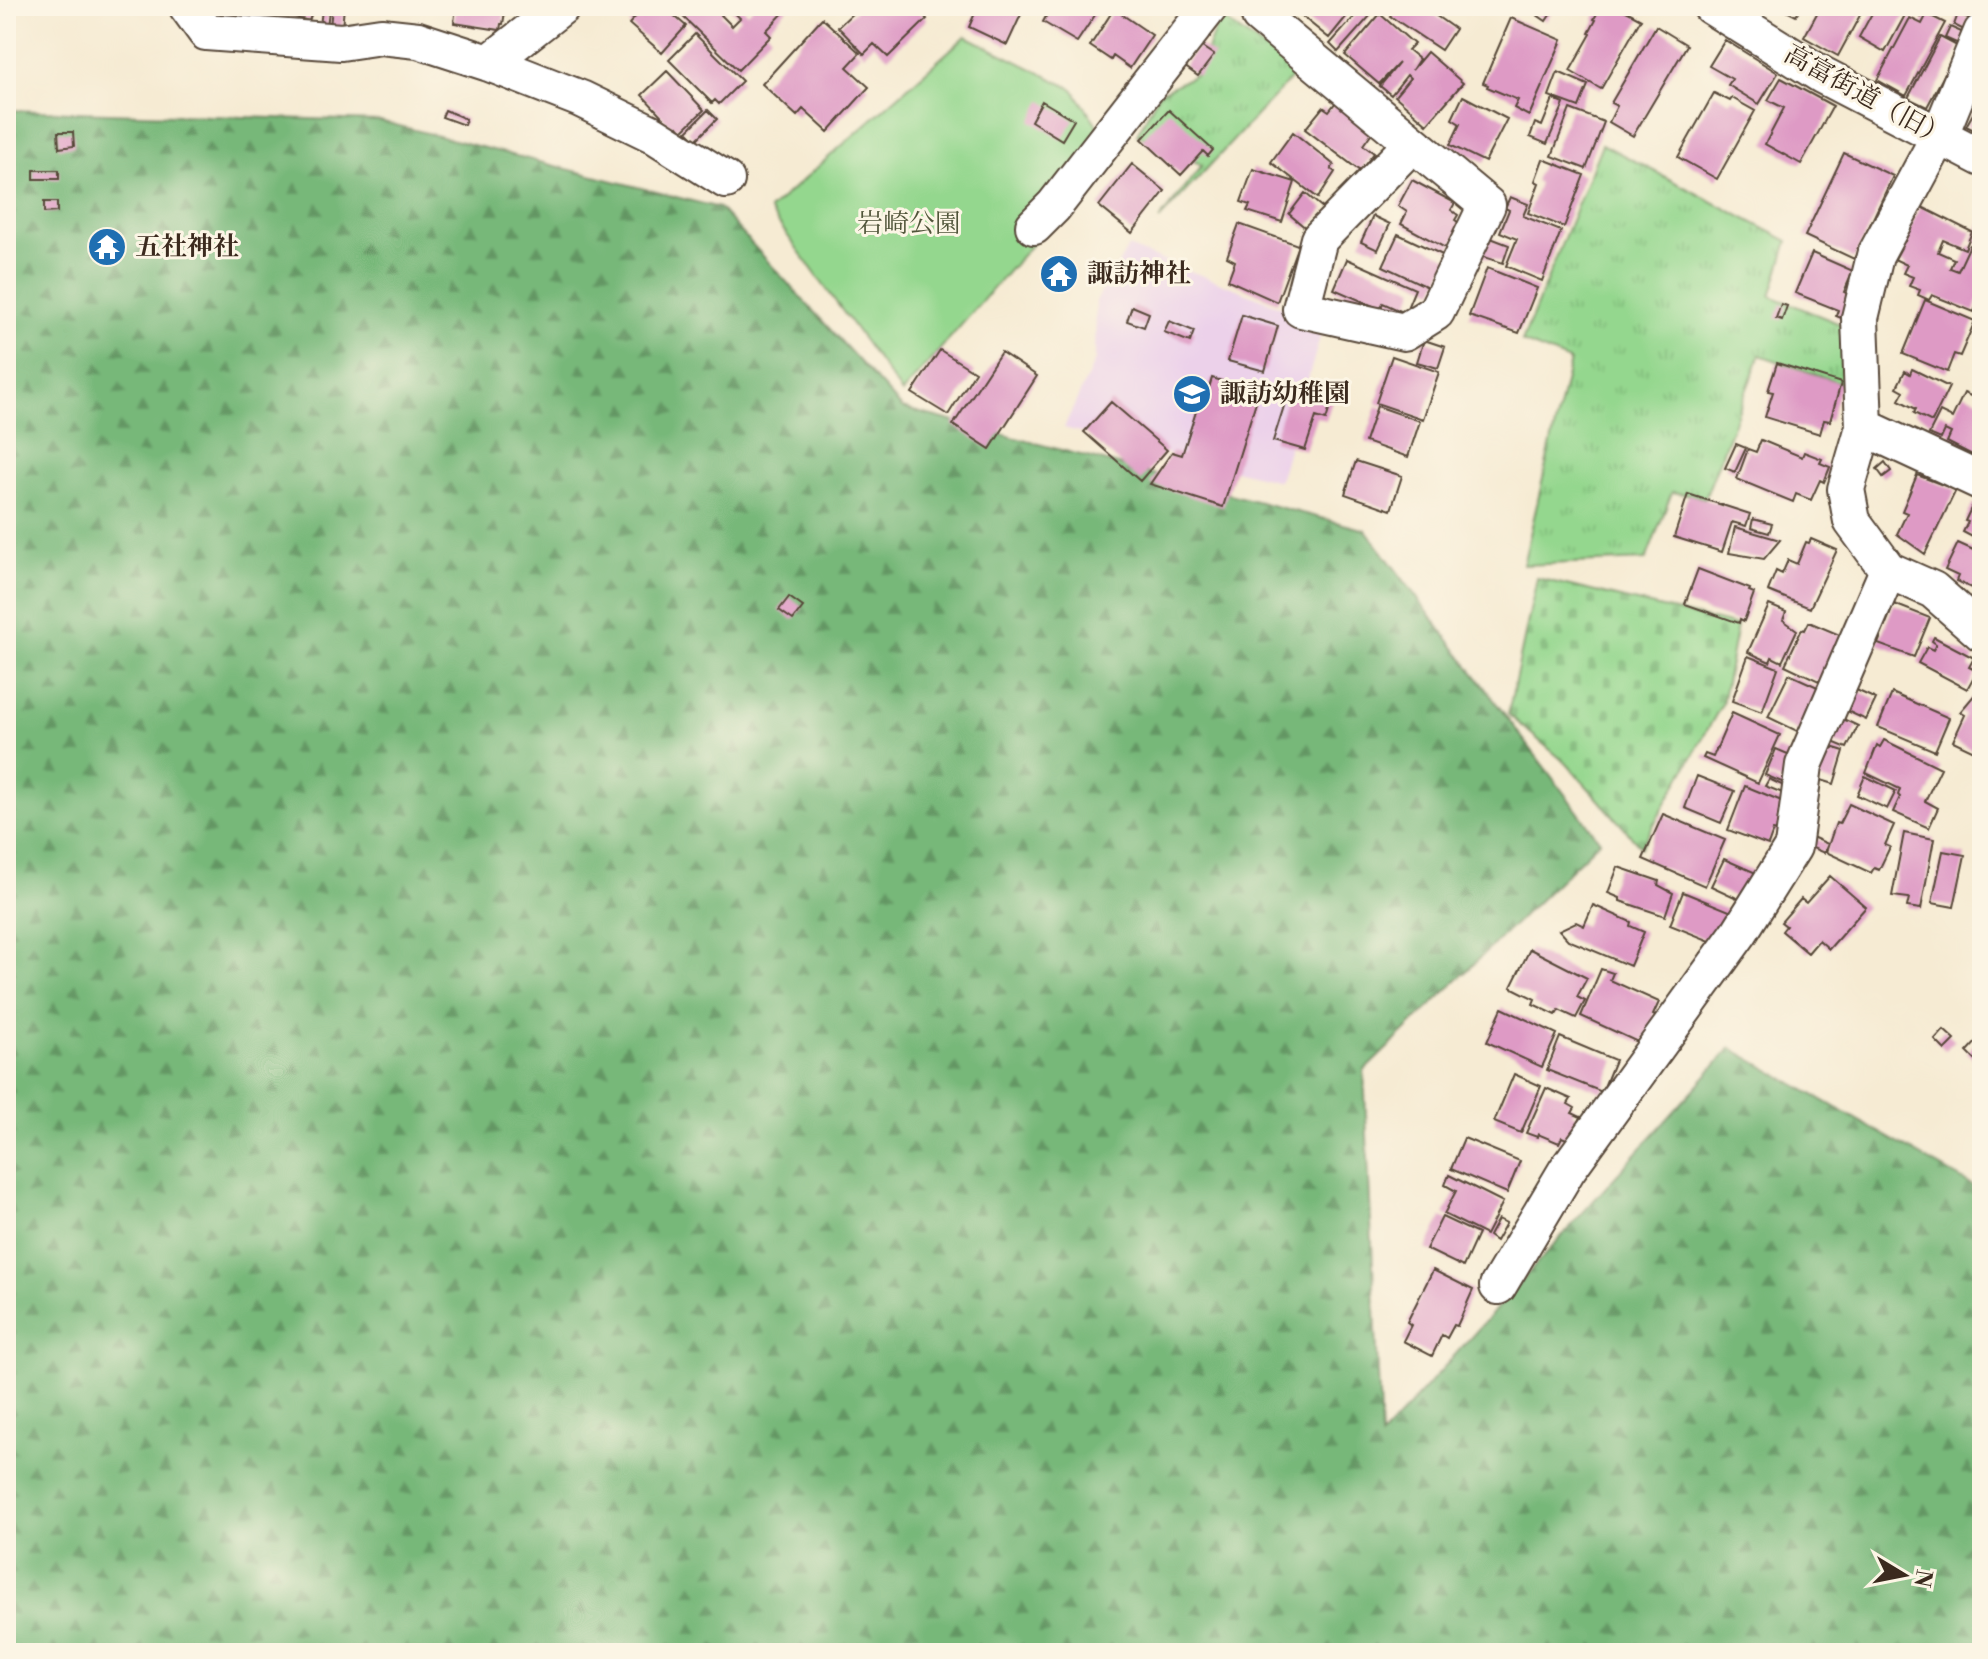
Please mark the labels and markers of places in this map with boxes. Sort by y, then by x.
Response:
temple icon: 五社神社 [86,226,128,268]
place label: 五社神社 [135,231,239,263]
temple icon: 諏訪神社 [1038,253,1080,295]
place label: 諏訪神社 [1087,258,1191,290]
school or university icon: 諏訪幼稚園 [1171,373,1213,415]
place label: 諏訪幼稚園 [1220,378,1350,410]

